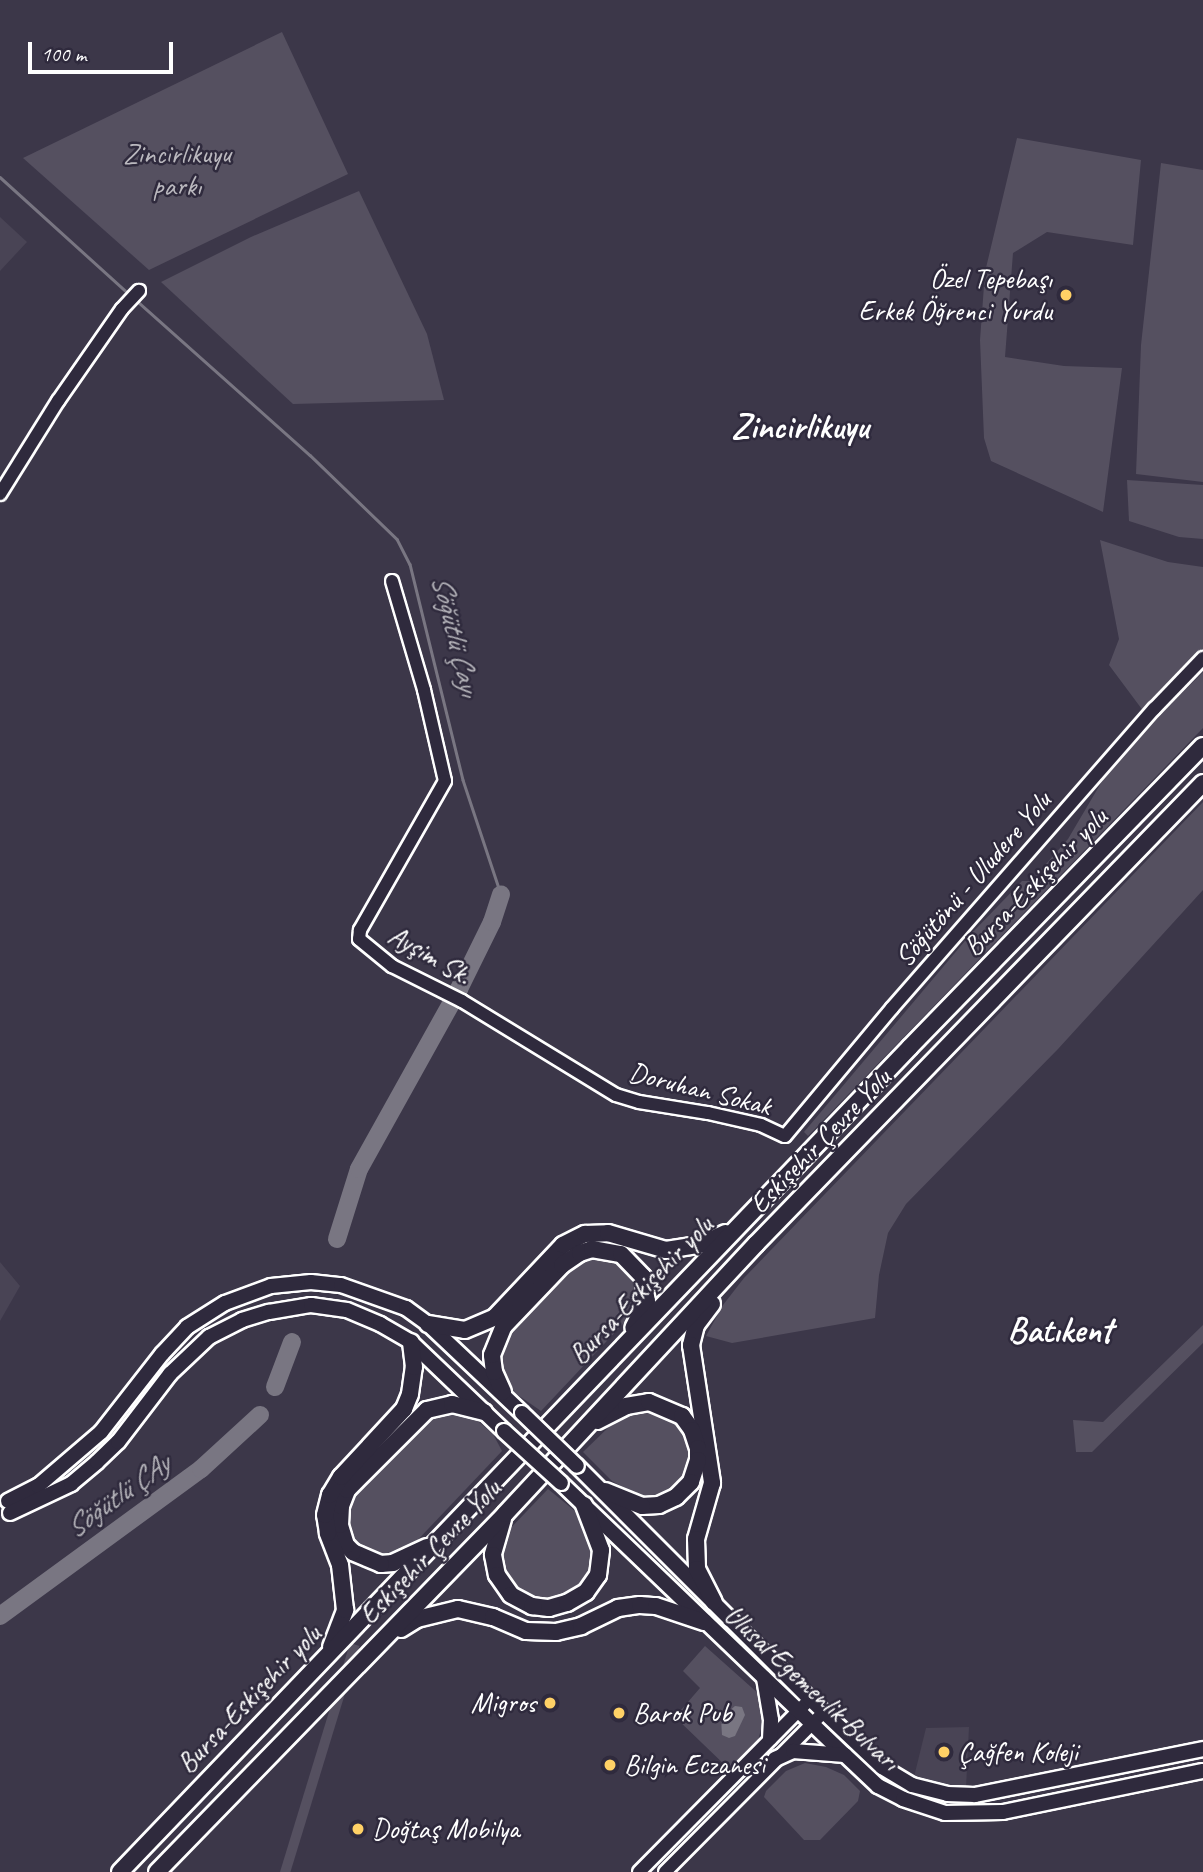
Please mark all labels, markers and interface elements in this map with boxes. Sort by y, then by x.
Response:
scale bar [32,28,177,72]
text: 100 m [41,41,86,67]
park label: Zincirlikuyu parkı [123,137,231,203]
place label: Özel Tepebaşı Erkek Öğrenci Yurdu [858,262,1052,328]
marker: Özel Tepebaşı Erkek Öğrenci Yurdu [1058,287,1074,303]
district label: Zincirlikuyu [731,406,869,448]
water label: Söğütlü Çayı [424,571,488,699]
street label: Söğütönü - Uludere Yolu [888,784,1058,974]
street label: Bursa-Eskişehir yolu [956,801,1114,963]
street label: Ayşim Sk. [383,918,477,992]
street label: Doruhan Sokak [625,1055,775,1123]
street label: Eskişehir Çevre Yolu [742,1061,898,1221]
street label: Bursa-Eskişehir yolu [562,1209,720,1371]
district label: Batıkent [1008,1310,1112,1352]
water label: Söğütlü ÇAy [58,1446,176,1546]
street label: Eskişehir Çevre Yolu [352,1472,508,1632]
street label: Ulusal Egemenlik Bulvarı [717,1598,907,1778]
street label: Bursa-Eskişehir yolu [170,1618,328,1780]
place label: Migros [471,1686,536,1720]
marker: Migros [542,1695,558,1711]
place label: Barok Pub [633,1696,731,1730]
marker: Barok Pub [611,1705,627,1721]
place label: Çağfen Koleji [958,1735,1078,1769]
marker: Çağfen Koleji [936,1744,952,1760]
place label: Bilgin Eczanesi [624,1748,766,1782]
marker: Bilgin Eczanesi [602,1757,618,1773]
place label: Doğtaş Mobilya [372,1812,519,1846]
marker: Doğtaş Mobilya [350,1821,366,1837]

